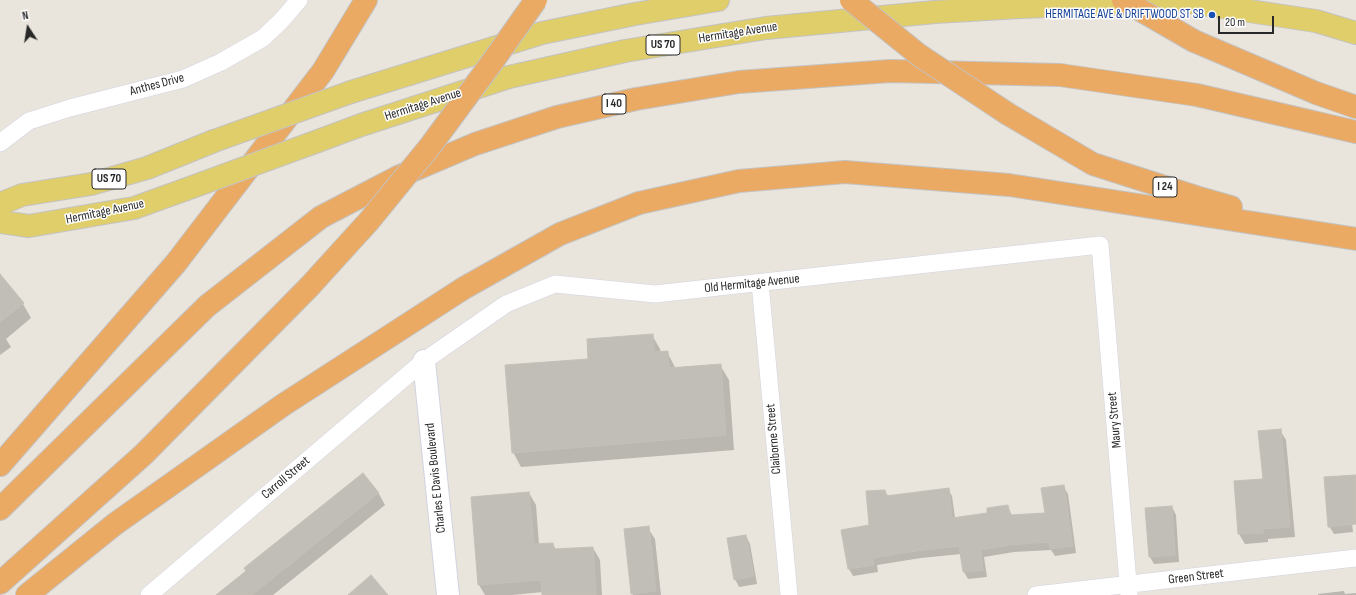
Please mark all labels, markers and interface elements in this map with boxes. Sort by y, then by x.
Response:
place label: HERMITAGE AVE & DRIFTWOOD ST SB [1045,7,1204,23]
north arrow [8,8,48,48]
scale bar [1220,8,1276,34]
text: N [21,9,30,23]
marker: HERMITAGE AVE & DRIFTWOOD ST SB [1207,10,1217,20]
text: 20 m [1225,15,1245,30]
street label: Hermitage Avenue [698,19,778,47]
road number: US 70 [646,35,680,55]
street label: Anthes Drive [128,70,186,100]
street label: Hermitage Avenue [383,85,463,125]
road number: I 40 [602,94,626,114]
road number: US 70 [92,169,126,189]
road number: I 24 [1153,177,1177,197]
street label: Hermitage Avenue [65,196,145,228]
street label: Old Hermitage Avenue [704,271,800,297]
street label: Maury Street [1105,391,1125,449]
street label: Claiborne Street [763,403,785,475]
street label: Charles E Davis Boulevard [422,422,450,534]
street label: Carroll Street [259,453,313,503]
street label: Green Street [1167,566,1225,588]

